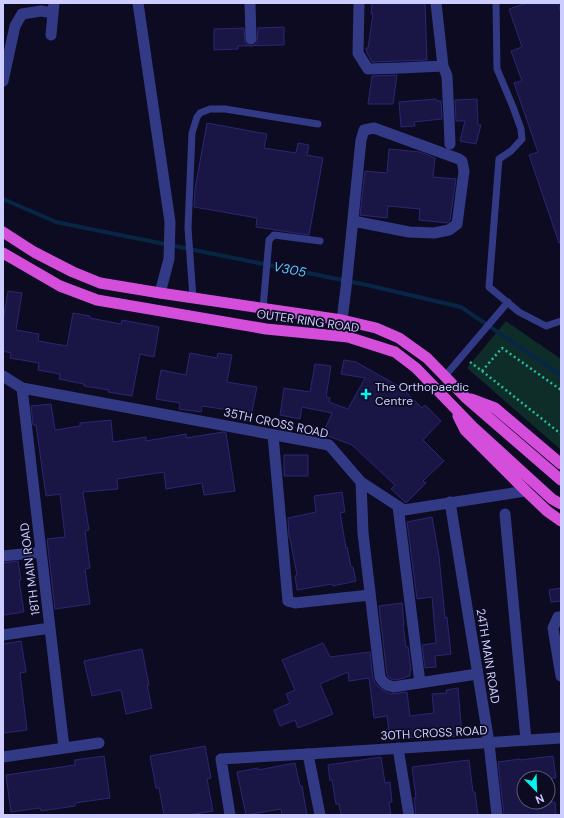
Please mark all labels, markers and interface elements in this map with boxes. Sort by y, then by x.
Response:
water label: V305 [272,258,308,281]
street label: OUTER RING ROAD [256,306,360,336]
place label: The Orthopaedic Centre [375,379,469,409]
marker: The Orthopaedic Centre [360,388,372,400]
street label: 35TH CROSS ROAD [222,404,330,442]
street label: 18TH MAIN ROAD [16,522,44,616]
street label: 24TH MAIN ROAD [473,607,503,705]
street label: 30TH CROSS ROAD [380,722,488,744]
north arrow [516,770,556,810]
text: N [533,791,546,807]

